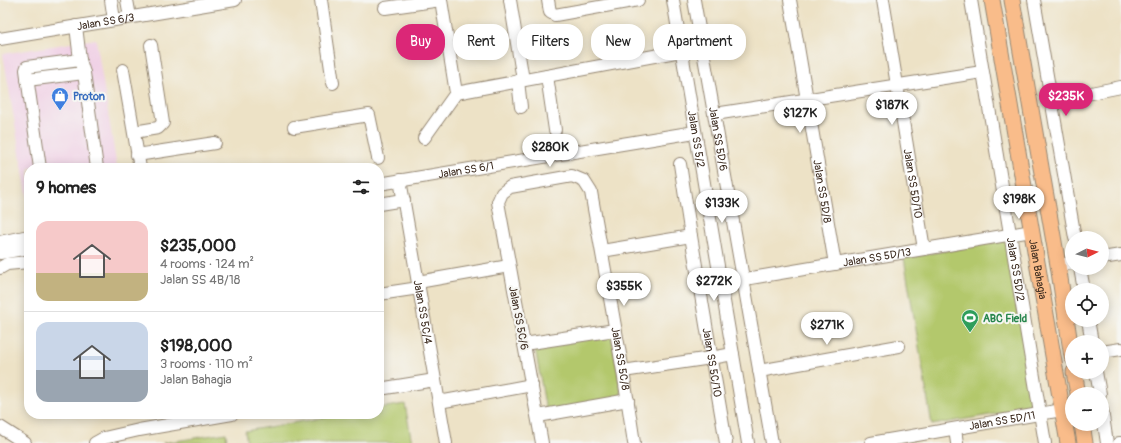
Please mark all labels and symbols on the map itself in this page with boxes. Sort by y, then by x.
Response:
street label: Jalan SS 6/3 [76,11,135,33]
pin: $235K [1038,83,1094,117]
shop icon: Proton [50,86,70,111]
place label: Proton [73,90,105,103]
pin: $187K [864,92,920,126]
pin: $127K [772,100,828,134]
street label: Jalan SS 5D/6 [706,106,730,172]
street label: Jalan SS 5/2 [685,110,707,169]
pin: $280K [522,134,578,168]
street label: Jalan SS 5D/10 [901,148,925,219]
street label: Jalan SS 6/1 [437,159,495,181]
street label: Jalan SS 5D/8 [810,159,834,224]
pin: $198K [991,186,1047,220]
pin: $133K [694,190,750,224]
north arrow [1065,231,1109,275]
street label: Jalan SS 5D/2 [1004,236,1027,302]
street label: Jalan Bahagia [1026,238,1049,300]
street label: Jalan SS 5D/13 [842,245,912,270]
pin: $272K [686,268,742,302]
pin: $355K [596,273,652,307]
street label: Jalan SS 5C/4 [411,279,435,346]
street label: Jalan SS 5C/6 [506,285,531,351]
sports icon: ABC Field [960,308,980,333]
pin: $271K [799,312,855,346]
place label: ABC Field [983,312,1027,325]
street label: Jalan SS 5C/8 [608,326,632,392]
street label: Jalan SS 5C/10 [700,327,724,398]
street label: Jalan SS 5D/11 [968,409,1036,433]

